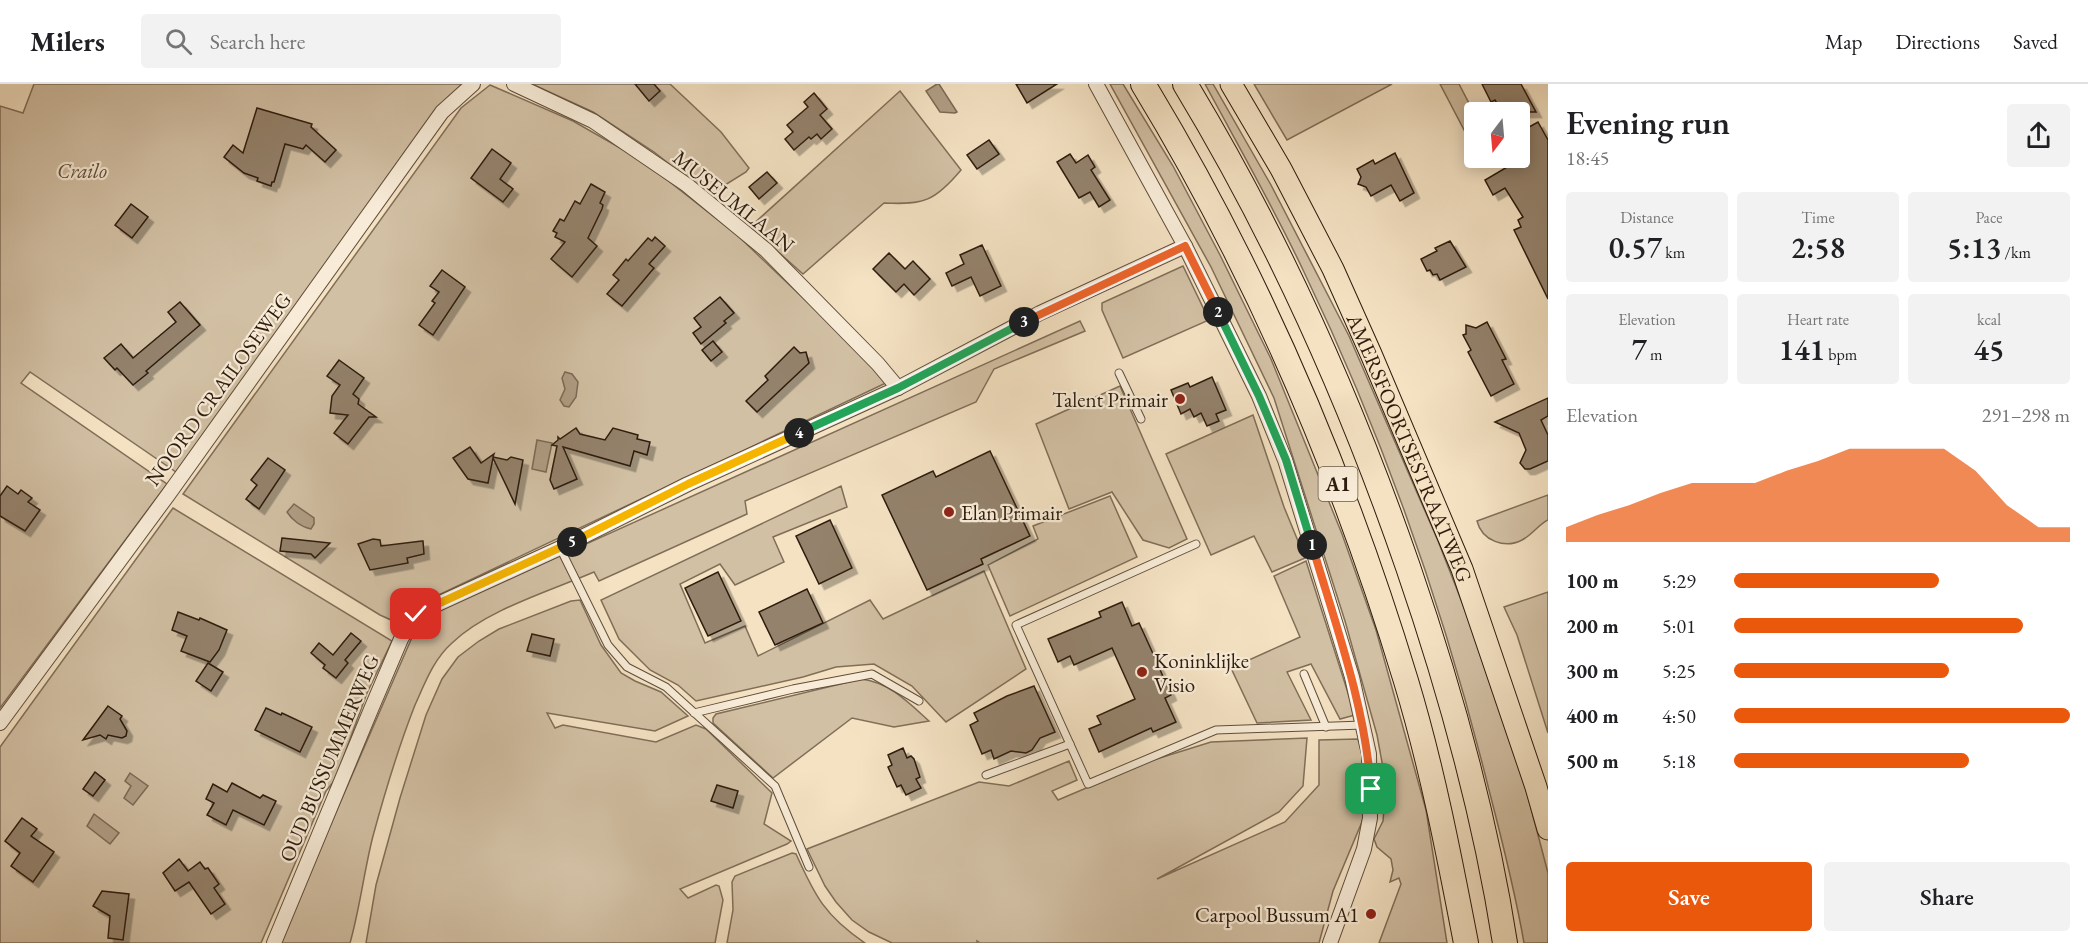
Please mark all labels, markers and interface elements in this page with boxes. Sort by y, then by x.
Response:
search box [141,14,561,68]
text: Milers [30,23,105,59]
icon: search [162,25,195,58]
text: Search here [210,27,305,56]
text: Map [1825,28,1862,55]
text: Directions [1895,28,1980,55]
text: Saved [2013,28,2058,55]
text: Evening run [1566,101,1730,144]
north arrow [1464,102,1530,168]
map controls [1464,102,1530,168]
button: share [2007,104,2070,167]
street label: MUSEUMLAAN [668,144,800,258]
text: 18:45 [1566,145,1609,171]
park label: Crailo [57,157,107,184]
text: Distance [1620,207,1674,228]
text: Time [1801,207,1835,228]
text: Pace [1976,207,2002,228]
text: 0.57 [1609,228,1662,267]
text: 2:58 [1791,228,1845,267]
text: 5:13 [1947,228,2001,267]
text: km [1662,242,1685,263]
text: /km [2001,242,2031,263]
street label: NOORD CRAILOSEWEG [139,287,297,491]
pin: 2 [1203,297,1233,327]
text: 2 [1214,301,1222,322]
pin: 3 [1009,307,1039,337]
street label: AMERSFOORTSESTRAATWEG [1341,308,1479,586]
text: Elevation [1618,309,1676,330]
text: Heart rate [1787,309,1849,330]
text: kcal [1977,309,2001,330]
text: 3 [1020,311,1028,332]
text: 7 [1631,330,1647,369]
text: 141 [1779,330,1825,369]
text: 45 [1974,330,2004,369]
text: m [1647,344,1663,365]
text: bpm [1825,344,1857,365]
place label: Talent Primair [1052,386,1168,413]
marker: Talent Primair [1173,392,1187,406]
text: Elevation [1566,402,1638,428]
text: 291–298 m [1982,402,2070,428]
pin: 4 [784,418,814,448]
text: 4 [795,422,803,443]
road number: A1 [1318,467,1358,501]
place label: Elan Primair [961,499,1062,526]
marker: Elan Primair [942,505,956,519]
pin: 5 [557,527,587,557]
pin: 1 [1297,530,1327,560]
text: 5 [568,531,576,552]
text: 1 [1308,534,1316,555]
text: 100 m [1566,568,1619,594]
text: 5:29 [1662,568,1696,594]
pin [390,588,441,639]
icon: check [399,597,432,630]
text: 200 m [1566,613,1619,639]
text: 5:01 [1662,613,1696,639]
place label: Koninklijke Visio [1154,647,1249,698]
street label: OUD BUSSUMMERWEG [273,650,385,866]
text: 300 m [1566,658,1619,684]
text: 5:25 [1662,658,1696,684]
marker: Koninklijke Visio [1135,665,1149,679]
text: 400 m [1566,703,1619,729]
text: 4:50 [1662,703,1696,729]
text: 500 m [1566,748,1619,774]
text: 5:18 [1662,748,1696,774]
pin [1345,763,1396,814]
icon: arrive [1354,772,1387,805]
button: Save [1566,862,1812,931]
button: Share [1824,862,2070,931]
place label: Carpool Bussum A1 [1195,901,1359,928]
marker: Carpool Bussum A1 [1364,907,1378,921]

